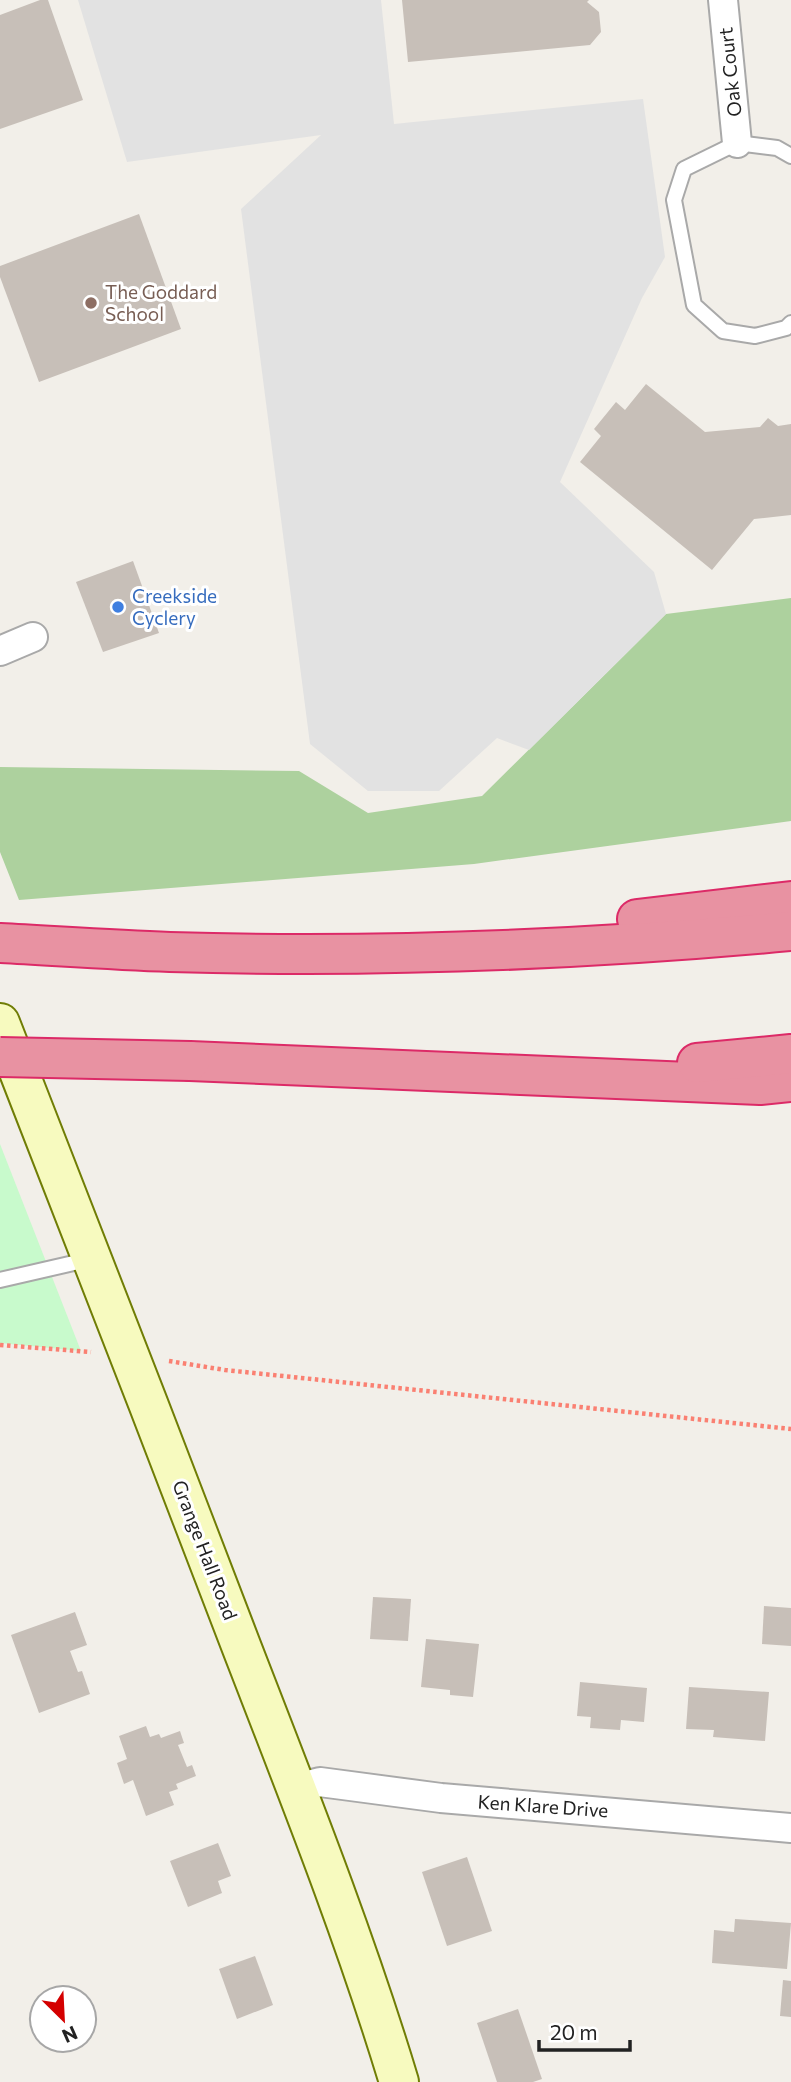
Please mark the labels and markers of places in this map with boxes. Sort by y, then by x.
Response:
place label: The Goddard School [105,280,217,325]
marker: The Goddard School [83,295,99,311]
place label: Creekside Cyclery [132,584,217,629]
marker: Creekside Cyclery [110,599,126,615]

